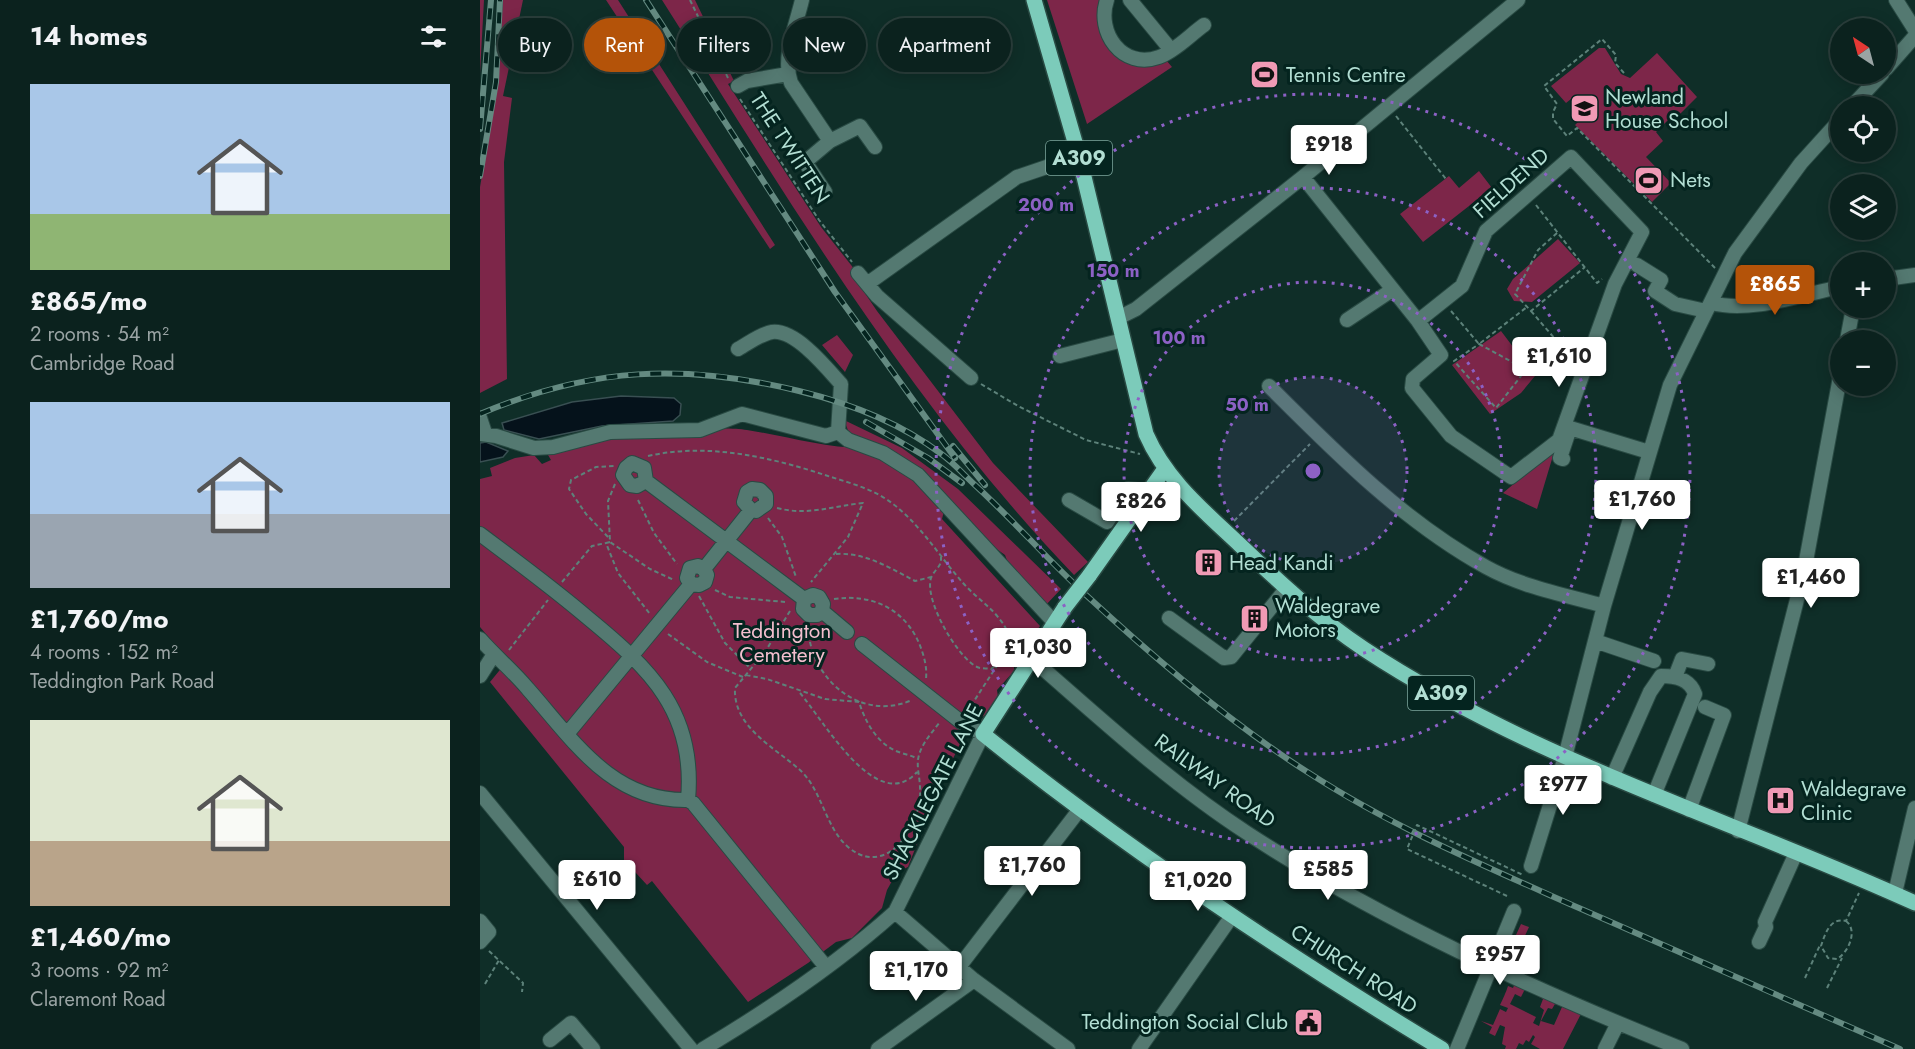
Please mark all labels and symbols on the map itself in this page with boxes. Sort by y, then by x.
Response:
north arrow [1830,18,1896,84]
sports icon: Tennis Centre [1249,59,1281,91]
place label: Tennis Centre [1286,60,1406,90]
place label: Newland House School [1605,82,1728,136]
street label: THE TWITTEN [743,87,837,209]
school or university icon: Newland House School [1568,93,1600,125]
pin: £918 [1293,125,1365,176]
road number: A309 [1046,141,1112,175]
street label: FIELDEND [1466,141,1556,225]
sports icon: Nets [1633,164,1665,196]
place label: Nets [1670,165,1711,195]
text: 200 m [1018,192,1074,218]
text: 150 m [1087,258,1139,284]
pin: £865 [1739,265,1811,316]
text: 100 m [1152,325,1206,351]
pin: £1,610 [1510,337,1608,388]
text: 50 m [1225,392,1269,418]
centre of rings [1303,461,1323,481]
pin: £1,760 [1593,480,1691,531]
pin: £826 [1105,482,1177,533]
building icon: Head Kandi [1192,547,1224,579]
place label: Head Kandi [1229,548,1334,578]
pin: £1,460 [1762,558,1860,609]
place label: Waldegrave Motors [1275,591,1380,645]
building icon: Waldegrave Motors [1238,602,1270,634]
park label: Teddington Cemetery [733,616,831,670]
pin: £1,030 [989,628,1087,679]
road number: A309 [1408,676,1474,710]
street label: SHACKLEGATE LANE [876,699,990,885]
street label: RAILWAY ROAD [1148,727,1282,835]
pin: £977 [1527,765,1599,816]
place label: Waldegrave Clinic [1801,774,1906,828]
hospital icon: Waldegrave Clinic [1764,785,1796,817]
pin: £1,760 [983,846,1081,897]
pin: £585 [1292,850,1364,901]
pin: £610 [561,860,633,911]
pin: £1,020 [1149,861,1247,912]
street label: CHURCH ROAD [1285,917,1423,1021]
pin: £957 [1464,935,1536,986]
pin: £1,170 [867,951,965,1002]
public building icon: Teddington Social Club [1293,1006,1325,1038]
place label: Teddington Social Club [1081,1007,1288,1037]

